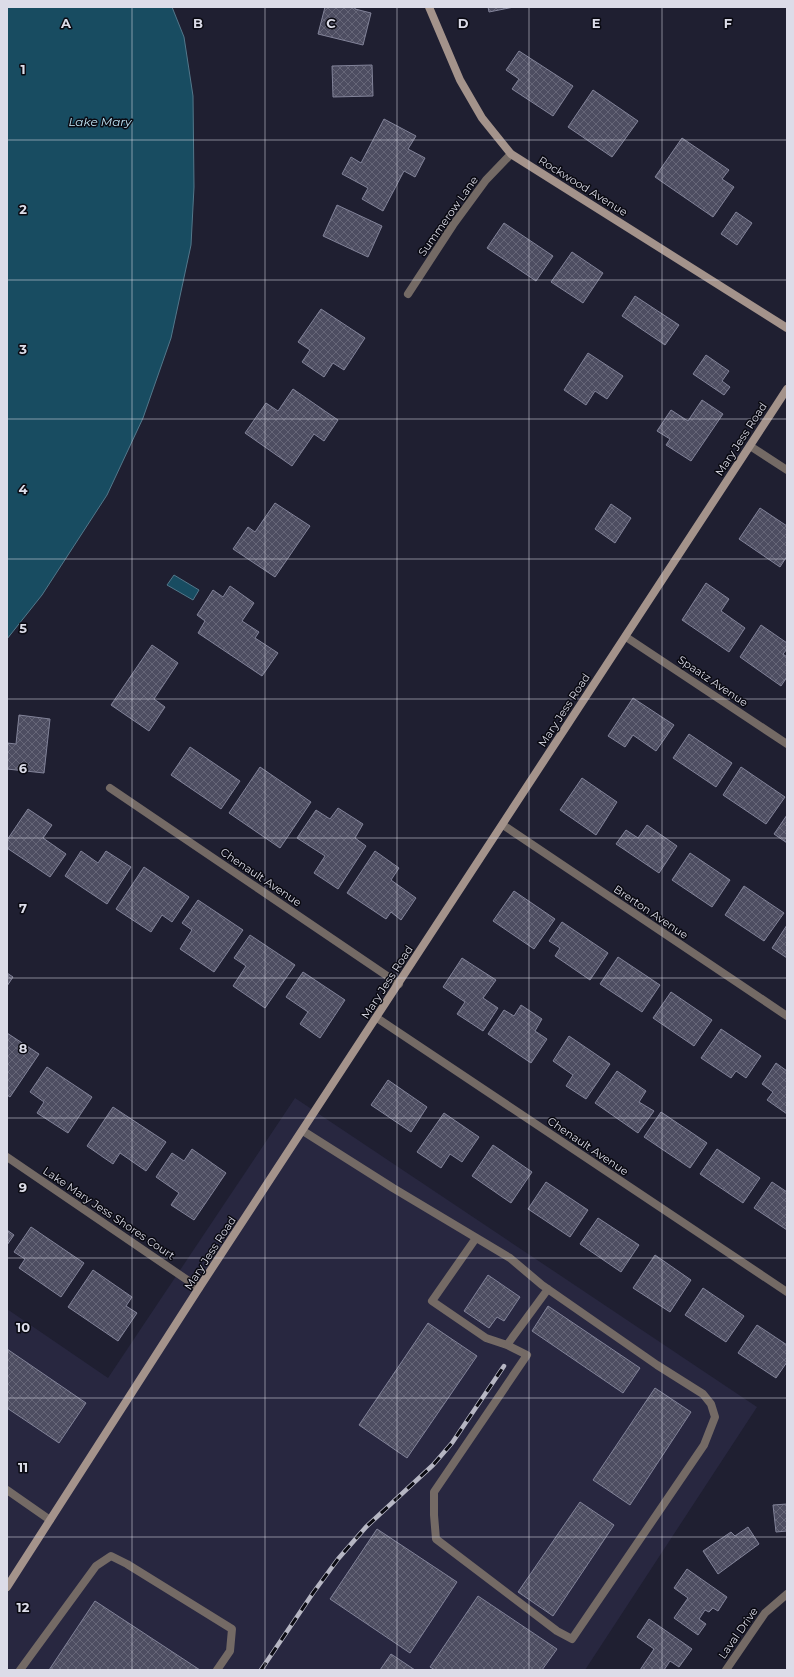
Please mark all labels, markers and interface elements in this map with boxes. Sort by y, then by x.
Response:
text: A [60,15,72,31]
text: B [193,15,203,31]
text: C [326,15,336,31]
text: D [458,15,469,31]
text: E [592,15,601,31]
text: F [724,15,732,31]
text: 1 [20,61,26,77]
water label: Lake Mary [68,114,133,129]
street label: Rockwood Avenue [536,153,630,219]
street label: Summerow Lane [415,173,481,259]
text: 2 [19,201,27,217]
text: 3 [18,341,27,357]
street label: Mary Jess Road [712,400,770,478]
text: 4 [19,481,28,497]
text: 5 [19,620,27,636]
street label: Spaatz Avenue [675,652,751,710]
street label: Mary Jess Road [535,671,593,749]
text: 6 [19,760,28,776]
street label: Chenault Avenue [218,845,305,910]
street label: Brerton Avenue [611,882,691,942]
text: 7 [19,900,27,916]
street label: Mary Jess Road [358,943,416,1021]
text: 8 [19,1040,28,1056]
street label: Chenault Avenue [545,1114,632,1179]
street label: Lake Mary Jess Shores Court [40,1164,178,1263]
text: 9 [19,1179,27,1195]
street label: Mary Jess Road [181,1214,239,1292]
text: 10 [16,1319,30,1335]
text: 11 [18,1459,28,1475]
text: 12 [17,1599,30,1615]
street label: Laval Drive [715,1604,761,1661]

